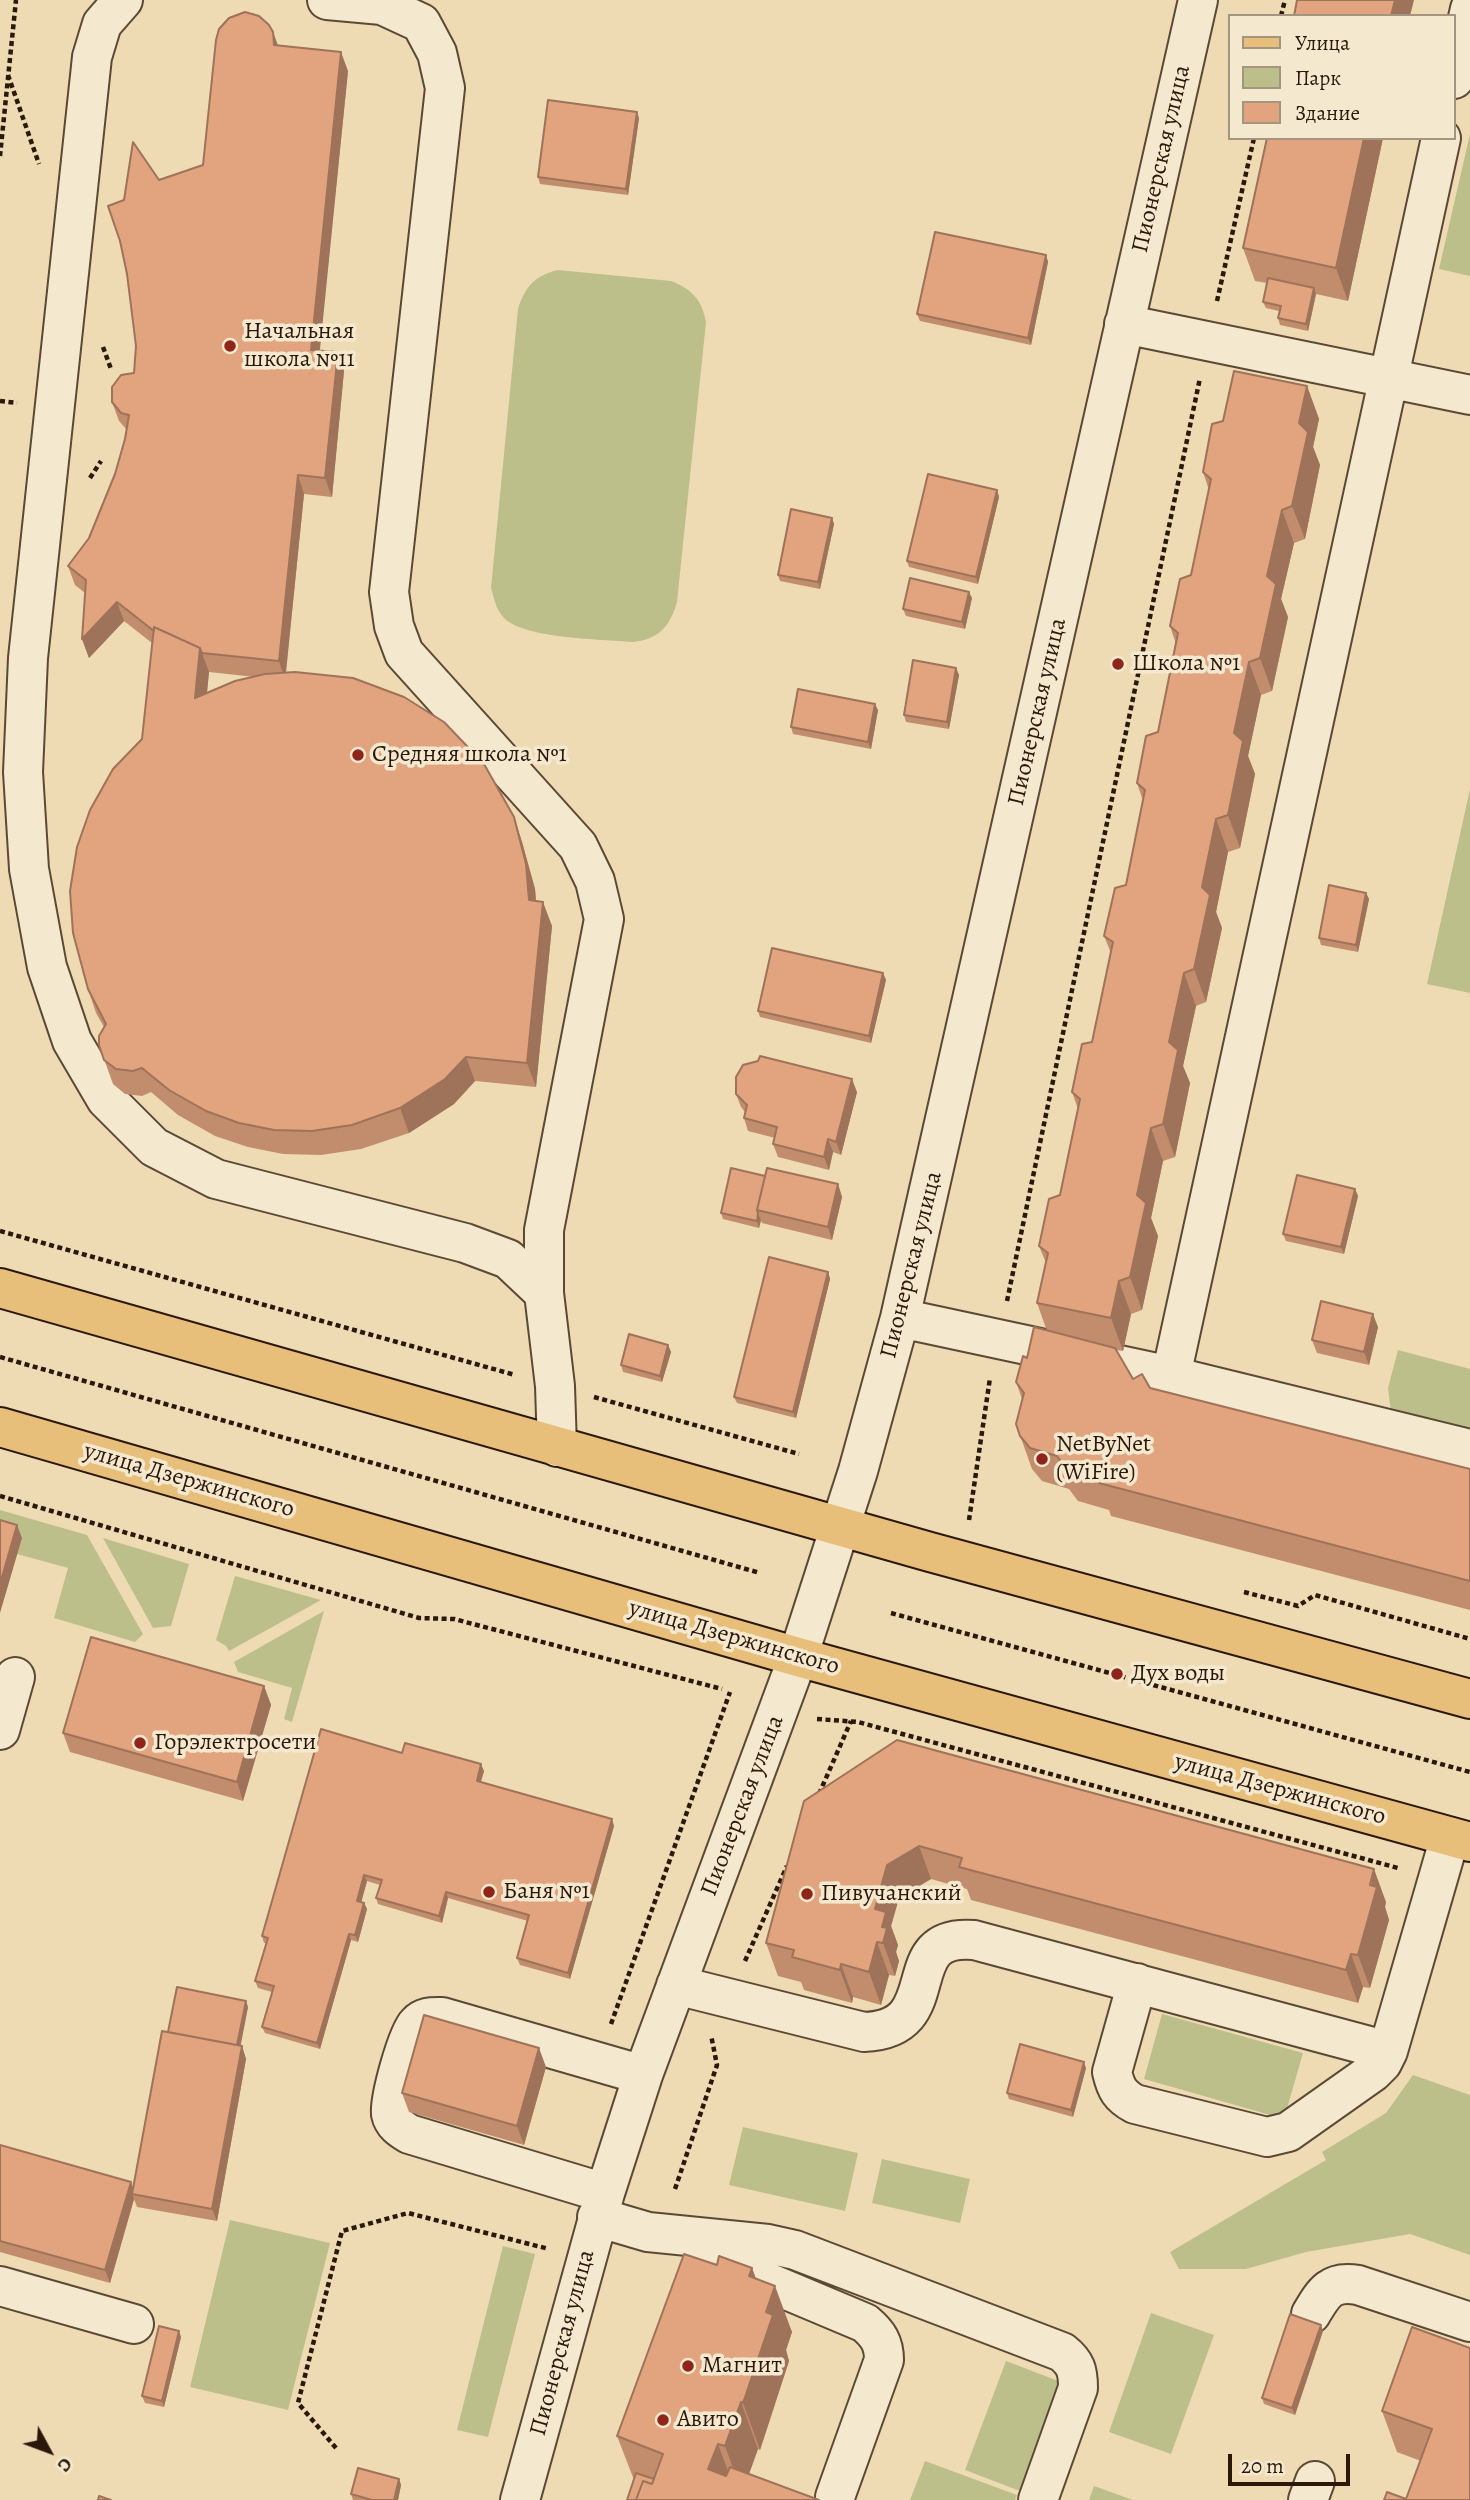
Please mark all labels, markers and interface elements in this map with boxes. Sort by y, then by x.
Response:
legend [1228,14,1456,140]
text: Улица [1295,29,1350,57]
street label: Пионерская улица [1126,62,1198,256]
text: Парк [1295,64,1341,92]
text: Здание [1295,99,1360,127]
place label: Начальная школа №11 [244,318,355,374]
marker: Начальная школа №11 [222,338,238,354]
street label: Пионерская улица [1002,615,1074,809]
place label: Школа №1 [1132,650,1240,678]
marker: Школа №1 [1110,656,1126,672]
place label: Средняя школа №1 [372,741,567,769]
marker: Средняя школа №1 [350,747,366,763]
street label: Пионерская улица [875,1169,949,1361]
place label: NetByNet (WiFire) [1056,1431,1151,1487]
street label: улица Дзержинского [80,1437,298,1525]
marker: NetByNet (WiFire) [1034,1451,1050,1467]
street label: улица Дзержинского [625,1594,843,1682]
place label: Дух воды [1131,1660,1225,1688]
marker: Дух воды [1109,1666,1125,1682]
street label: Пионерская улица [695,1711,791,1901]
place label: Горэлектросети [154,1729,316,1757]
marker: Горэлектросети [132,1735,148,1751]
street label: улица Дзержинского [1171,1748,1389,1832]
place label: Баня №1 [503,1878,590,1906]
place label: Пивучанский [821,1880,962,1908]
marker: Баня №1 [481,1884,497,1900]
marker: Пивучанский [799,1886,815,1902]
street label: Пионерская улица [524,2247,602,2439]
place label: Магнит [702,2352,782,2380]
marker: Магнит [680,2358,696,2374]
place label: Авито [677,2406,739,2434]
marker: Авито [655,2412,671,2428]
north arrow [14,2416,84,2486]
scale bar [1232,2440,1354,2484]
text: С [51,2452,79,2478]
text: 20 m [1241,2452,1284,2480]

